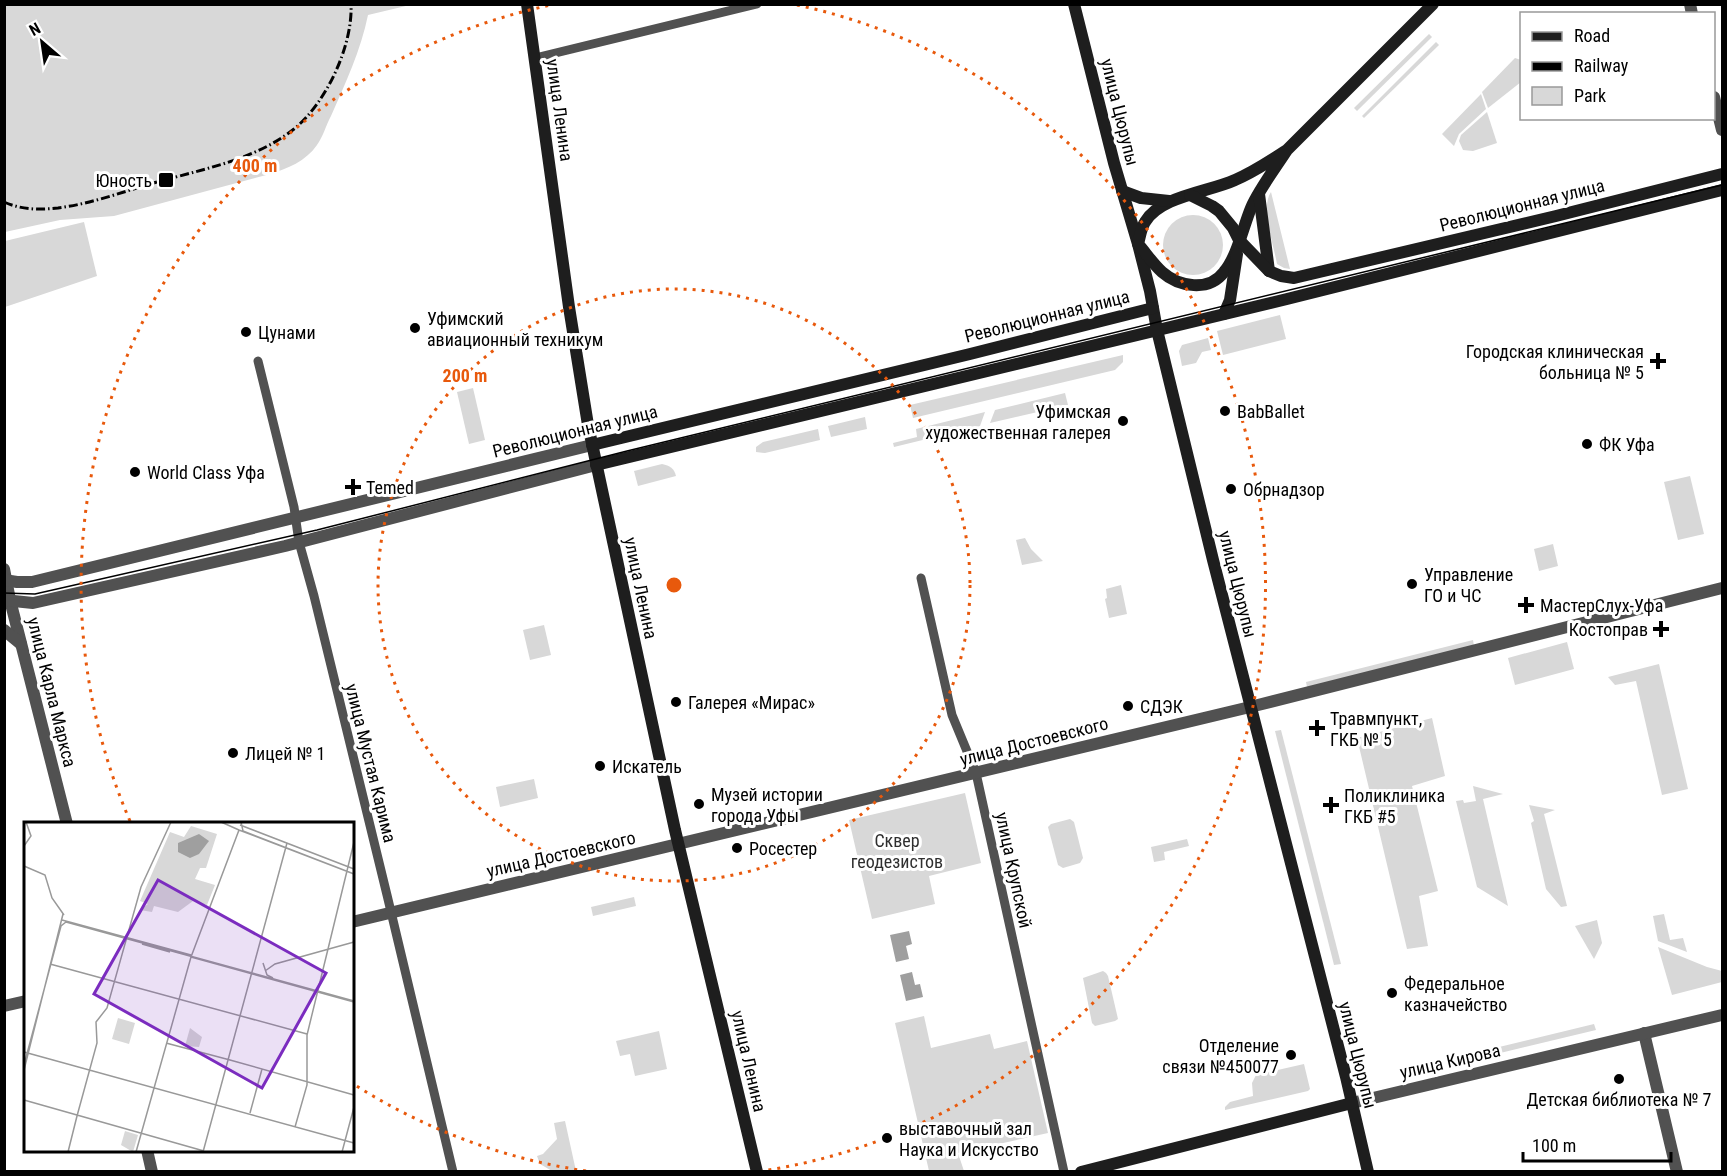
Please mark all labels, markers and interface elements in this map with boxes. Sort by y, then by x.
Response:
north arrow [12,12,72,72]
legend [1520,12,1715,120]
text: N [26,19,44,40]
text: Road [1574,25,1610,46]
text: Railway [1574,55,1629,76]
street label: улица Цюрупы [1097,56,1143,168]
street label: улица Ленина [542,57,578,163]
text: Park [1574,85,1606,106]
text: 400 m [233,155,277,176]
place label: Юность [95,170,152,191]
marker: Юность [157,171,175,189]
street label: Революционная улица [1437,174,1607,236]
street label: Революционная улица [962,285,1132,347]
place label: Уфимский авиационный техникум [427,308,603,350]
marker: Уфимский авиационный техникум [408,321,422,335]
place label: Цунами [258,322,316,343]
marker: Цунами [239,325,253,339]
place label: Городская клиническая больница № 5 [1466,341,1644,383]
marker: Городская клиническая больница № 5 [1649,352,1667,370]
text: 200 m [443,365,487,386]
street label: Революционная улица [490,400,660,462]
place label: Уфимская художественная галерея [925,401,1111,443]
place label: BabBallet [1237,401,1305,422]
marker: BabBallet [1218,404,1232,418]
marker: Уфимская художественная галерея [1116,414,1130,428]
place label: ФК Уфа [1599,434,1655,455]
marker: ФК Уфа [1580,437,1594,451]
place label: World Class Уфа [147,462,265,483]
marker: World Class Уфа [128,465,142,479]
place label: Temed [366,477,414,498]
marker: Temed [344,478,362,496]
place label: Обрнадзор [1243,479,1325,500]
marker: Обрнадзор [1224,482,1238,496]
street label: улица Цюрупы [1215,528,1261,640]
street label: улица Ленина [620,535,662,641]
place label: Управление ГО и ЧС [1424,564,1513,606]
centre of rings [664,575,684,595]
marker: Управление ГО и ЧС [1405,577,1419,591]
place label: МастерСлух-Уфа [1540,595,1663,616]
marker: МастерСлух-Уфа [1517,596,1535,614]
street label: улица Карла Маркса [23,615,81,769]
place label: Костоправ [1569,619,1648,640]
marker: Костоправ [1652,620,1670,638]
street label: улица Мустая Карима [341,681,401,845]
place label: Галерея «Мирас» [688,692,815,713]
marker: Галерея «Мирас» [669,695,683,709]
place label: СДЭК [1140,696,1183,717]
marker: СДЭК [1121,699,1135,713]
place label: Травмпункт, ГКБ № 5 [1330,708,1422,750]
street label: улица Достоевского [958,712,1110,770]
marker: Травмпункт, ГКБ № 5 [1308,719,1326,737]
place label: Лицей № 1 [245,743,325,764]
marker: Лицей № 1 [226,746,240,760]
place label: Искатель [612,756,682,777]
marker: Искатель [593,759,607,773]
place label: Музей истории города Уфы [711,784,823,826]
place label: Поликлиника ГКБ #5 [1344,785,1445,827]
marker: Поликлиника ГКБ #5 [1322,796,1340,814]
marker: Музей истории города Уфы [692,797,706,811]
street label: улица Крупской [991,810,1037,930]
inset map [24,822,354,1152]
street label: улица Достоевского [485,827,637,881]
park label: Сквер геодезистов [851,830,943,872]
place label: Росестер [749,838,817,859]
marker: Росестер [730,841,744,855]
place label: Федеральное казначейство [1404,973,1507,1015]
marker: Федеральное казначейство [1385,986,1399,1000]
street label: улица Цюрупы [1335,999,1381,1111]
street label: улица Ленина [727,1008,771,1114]
place label: Отделение связи №450077 [1162,1035,1279,1077]
street label: улица Кирова [1398,1039,1502,1083]
marker: Отделение связи №450077 [1284,1048,1298,1062]
marker: Детская библиотека № 7 [1612,1072,1626,1086]
place label: Детская библиотека № 7 [1526,1089,1712,1110]
place label: выставочный зал Наука и Искусство [899,1118,1039,1160]
scale bar [1523,1125,1672,1163]
marker: выставочный зал Наука и Искусство [880,1131,894,1145]
text: 100 m [1532,1135,1576,1156]

